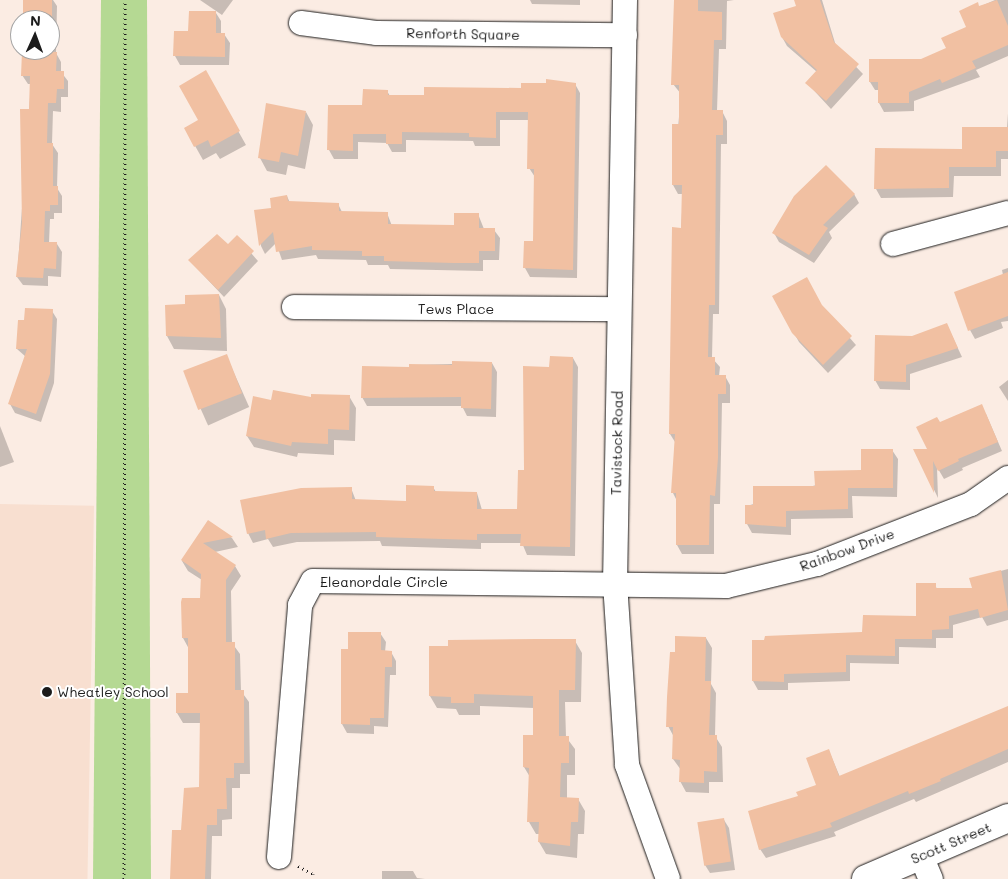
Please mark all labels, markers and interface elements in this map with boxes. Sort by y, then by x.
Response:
north arrow [10,10,60,60]
text: N [30,11,41,30]
street label: Renforth Square [406,25,520,43]
street label: Tews Place [418,301,494,317]
street label: Tavistock Road [608,391,626,495]
street label: Rainbow Drive [797,525,897,575]
street label: Eleanordale Circle [320,574,448,590]
place label: Wheatley School [57,684,169,700]
marker: Wheatley School [41,686,53,698]
street label: Scott Street [908,819,994,867]

